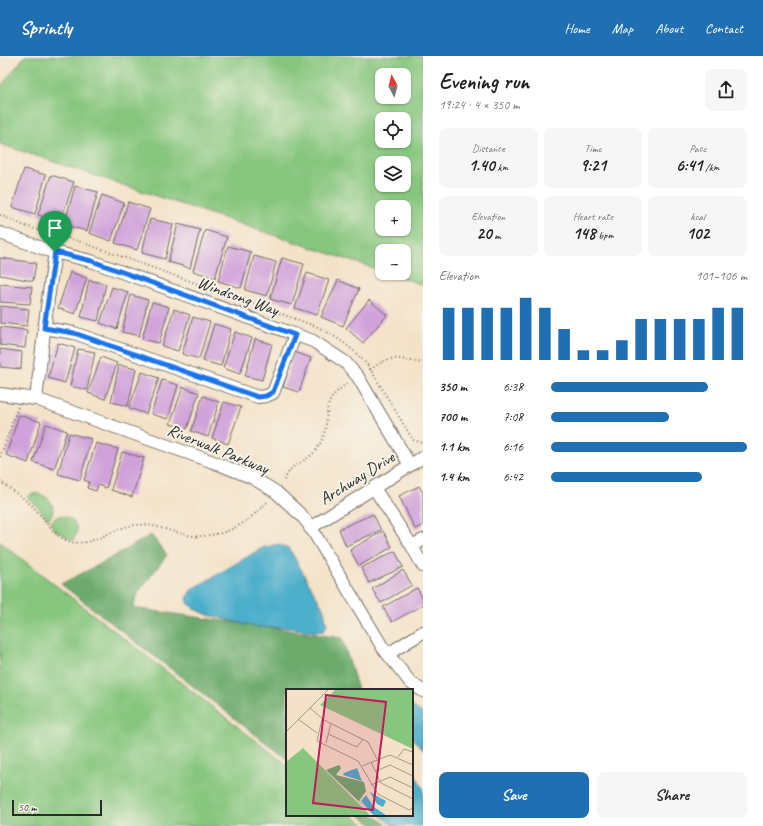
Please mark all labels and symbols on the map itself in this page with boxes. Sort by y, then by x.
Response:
north arrow [375,68,411,104]
pin [38,211,72,252]
street label: Windsong Way [195,272,283,321]
street label: Riverwalk Parkway [164,419,273,479]
street label: Archway Drive [316,446,400,509]
inset map [286,689,413,816]
scale bar [12,798,102,817]

